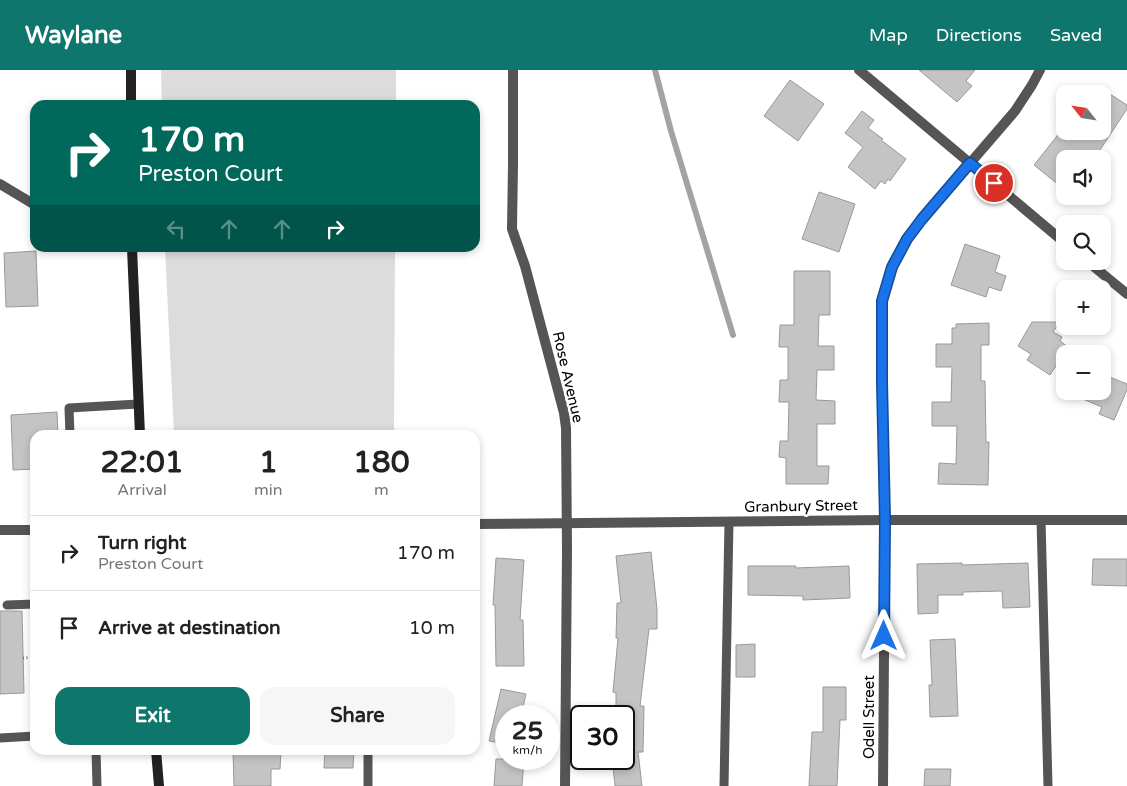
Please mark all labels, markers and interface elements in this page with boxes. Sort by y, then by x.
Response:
text: Waylane [25,21,122,50]
text: Map [869,24,908,46]
text: Directions [936,24,1022,46]
text: Saved [1050,24,1102,46]
north arrow [1056,85,1111,140]
map controls [1056,85,1111,400]
text: 170 m [138,119,245,161]
icon: right [55,120,120,185]
button: sound [1056,150,1111,205]
text: Preston Court [138,161,283,187]
pin [973,162,1015,204]
icon: arrive [980,169,1008,197]
icon: left [162,215,190,243]
icon: ahead [215,215,243,243]
icon: ahead [268,215,296,243]
icon: right [321,215,349,243]
button: search [1056,215,1111,270]
button: + [1056,280,1111,335]
street label: Rose Avenue [549,330,587,424]
button: − [1056,345,1111,400]
text: 22:01 [100,444,184,481]
text: 1 [259,444,278,481]
text: 180 [353,444,410,481]
text: Arrival [117,480,167,500]
text: min [254,480,283,500]
text: m [374,480,389,500]
street label: Granbury Street [744,496,858,516]
text: Turn right [98,532,186,554]
icon: right [55,539,83,567]
text: 170 m [397,542,455,564]
text: Preston Court [98,554,203,574]
position arrow [857,609,909,661]
icon: arrive [55,614,83,642]
text: Arrive at destination [98,617,281,639]
text: 10 m [409,617,455,639]
street label: Odell Street [860,675,878,759]
button: Exit [55,687,250,745]
button: Share [260,687,455,745]
speed limit sign: 30 [570,705,635,770]
text: 25 [512,716,543,746]
text: km/h [512,743,543,757]

